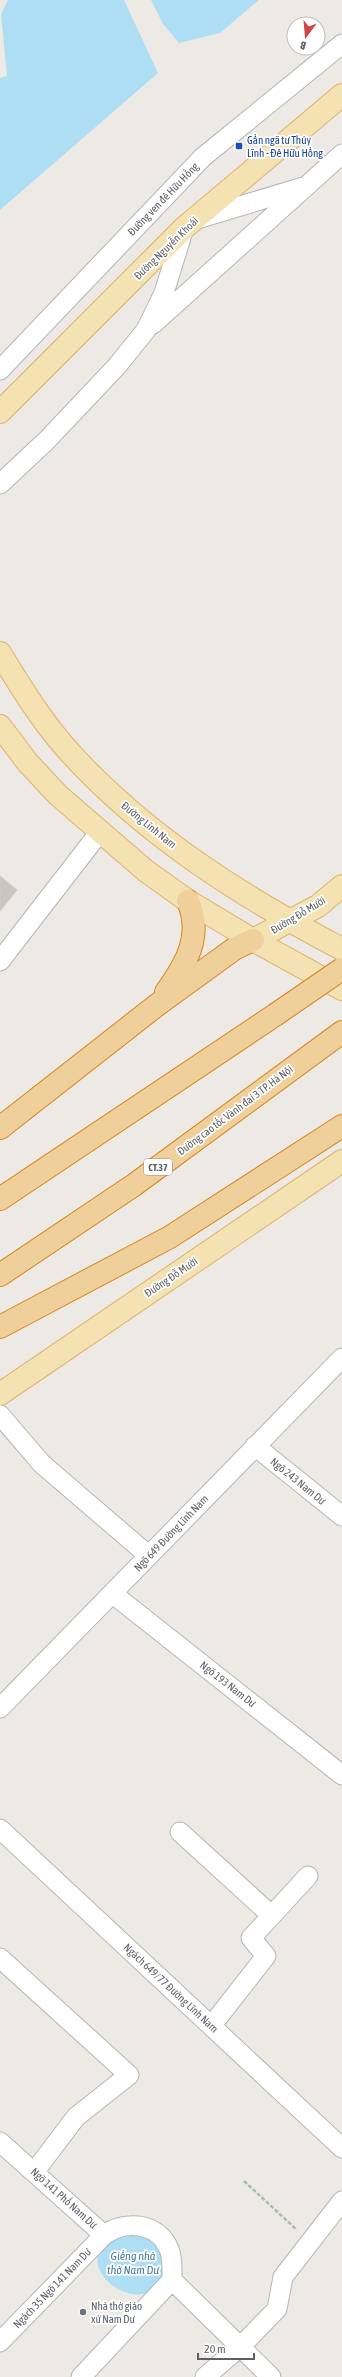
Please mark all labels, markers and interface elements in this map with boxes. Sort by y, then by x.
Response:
north arrow [286,16,326,56]
text: B [298,39,307,52]
place label: Gần ngã tư Thúy Lĩnh - Đê Hữu Hồng [247,134,323,159]
marker: Gần ngã tư Thúy Lĩnh - Đê Hữu Hồng [234,141,244,151]
street label: Đường ven đê Hữu Hồng [125,160,201,238]
street label: Đường Nguyễn Khoái [131,214,201,282]
street label: Đường Lĩnh Nam [119,799,179,851]
street label: Đường Đỗ Mười [269,894,327,936]
street label: Đường cao tốc Vành đai 3 TP. Hà Nội [175,1063,296,1158]
road number: CT.37 [144,1159,172,1175]
street label: Đường Đỗ Mười [142,1255,200,1299]
street label: Ngõ 243 Nam Dư [268,1455,328,1507]
street label: Ngõ 649 Đường Lĩnh Nam [131,1492,211,1574]
street label: Ngõ 193 Nam Dư [198,1659,259,1710]
street label: Ngách 649/77 Đường Lĩnh Nam [121,1941,221,2035]
street label: Ngõ 141 Phố Nam Dư [29,2165,100,2231]
street label: Ngách 35 Ngõ 141 Nam Dư [11,2245,94,2330]
water label: Giếng nhà thờ Nam Dư [107,2249,160,2277]
place label: Nhà thờ giáo xứ Nam Dư [91,2300,142,2325]
marker: Nhà thờ giáo xứ Nam Dư [78,2307,88,2317]
scale bar [198,2335,254,2361]
text: 20 m [204,2342,226,2356]

